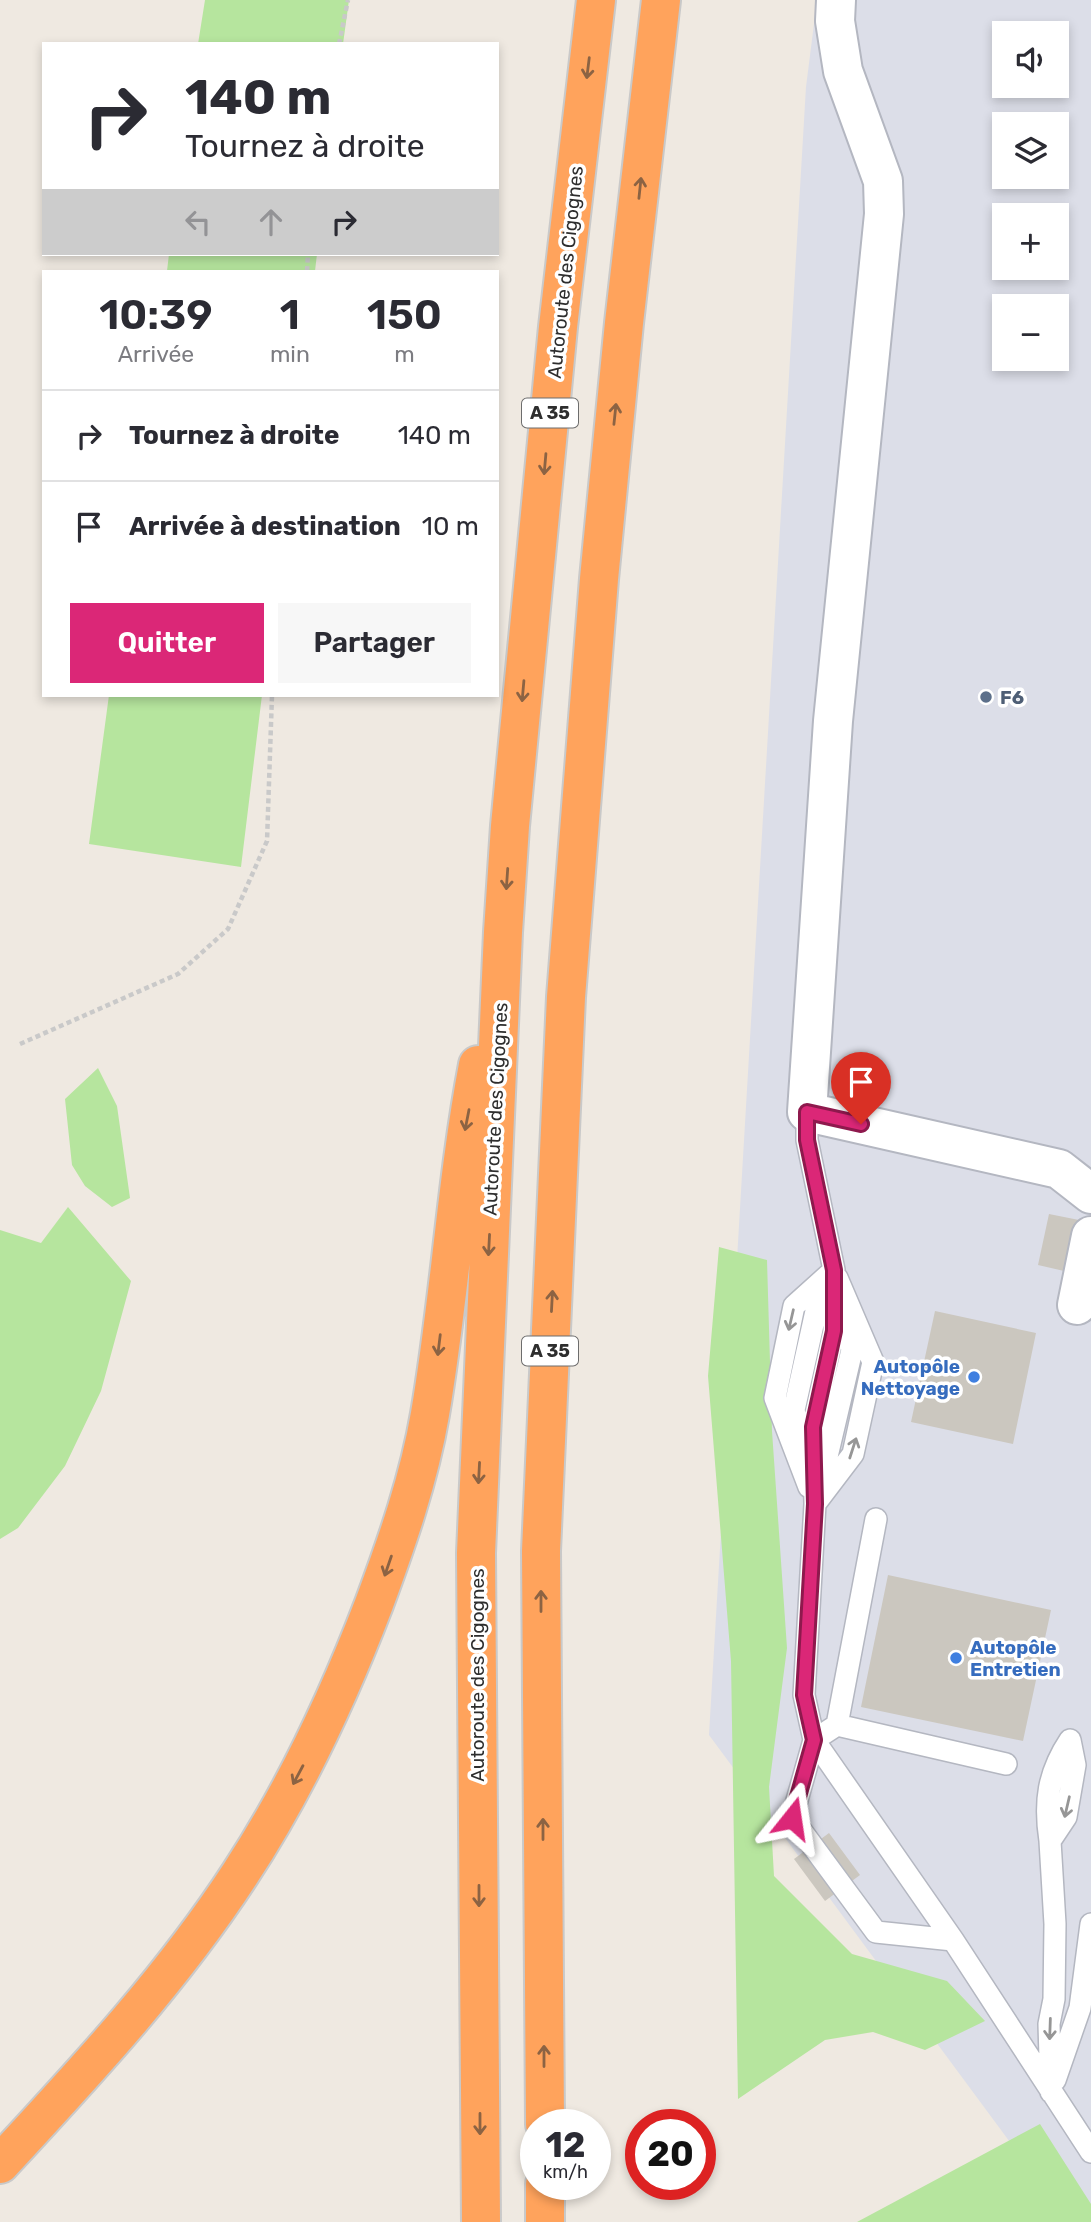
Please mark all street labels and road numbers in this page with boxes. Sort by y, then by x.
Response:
street label: Autoroute des Cigognes [543,165,588,379]
road number: A 35 [522,398,578,428]
street label: Autoroute des Cigognes [478,1002,513,1216]
road number: A 35 [522,1336,578,1366]
street label: Autoroute des Cigognes [466,1568,489,1782]

